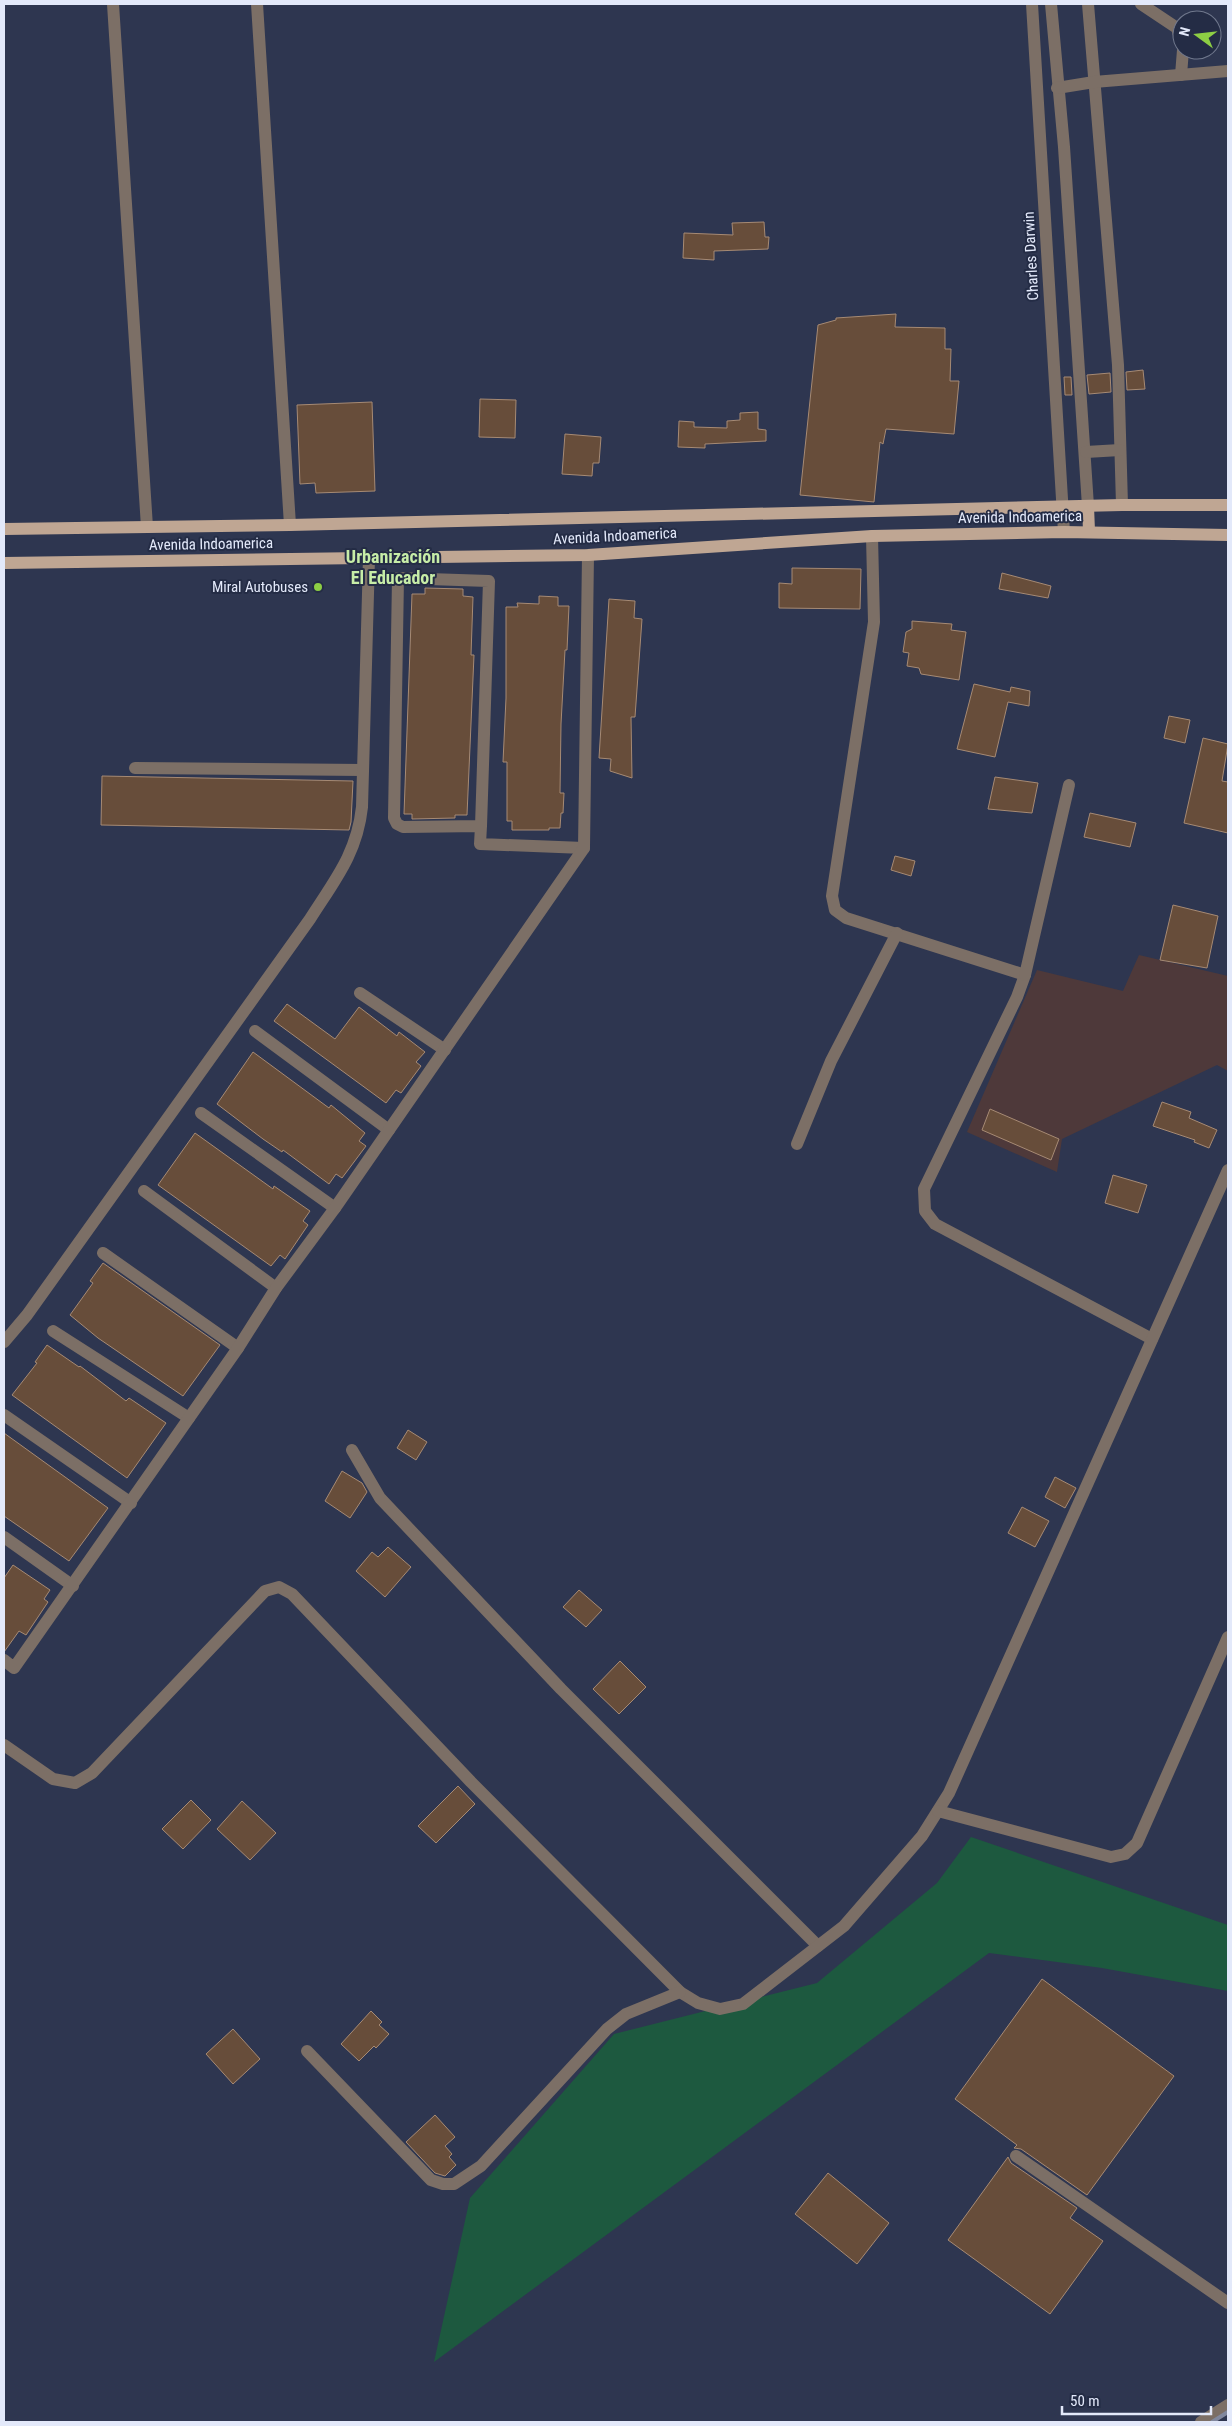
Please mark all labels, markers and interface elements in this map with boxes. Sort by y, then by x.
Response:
north arrow [1172,10,1222,60]
text: N [1176,25,1193,38]
street label: Charles Darwin [1020,211,1042,301]
street label: Avenida Indoamerica [958,507,1082,527]
street label: Avenida Indoamerica [553,524,677,548]
street label: Avenida Indoamerica [149,534,273,554]
district label: Urbanización El Educador [346,546,440,588]
place label: Miral Autobuses [212,578,308,596]
marker: Miral Autobuses [312,581,324,593]
scale bar [1062,2384,1211,2416]
text: 50 m [1070,2392,1100,2410]

